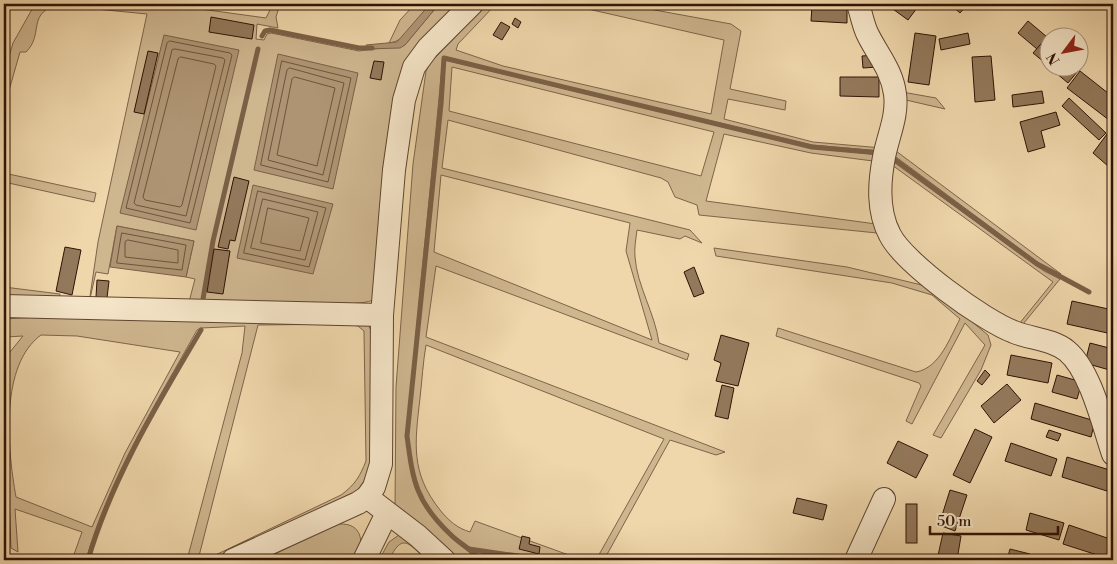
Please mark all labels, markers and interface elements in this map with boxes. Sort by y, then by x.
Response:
north arrow [1040,28,1090,78]
text: N [1043,49,1064,68]
scale bar [930,504,1057,536]
text: 50 m [937,512,971,531]

